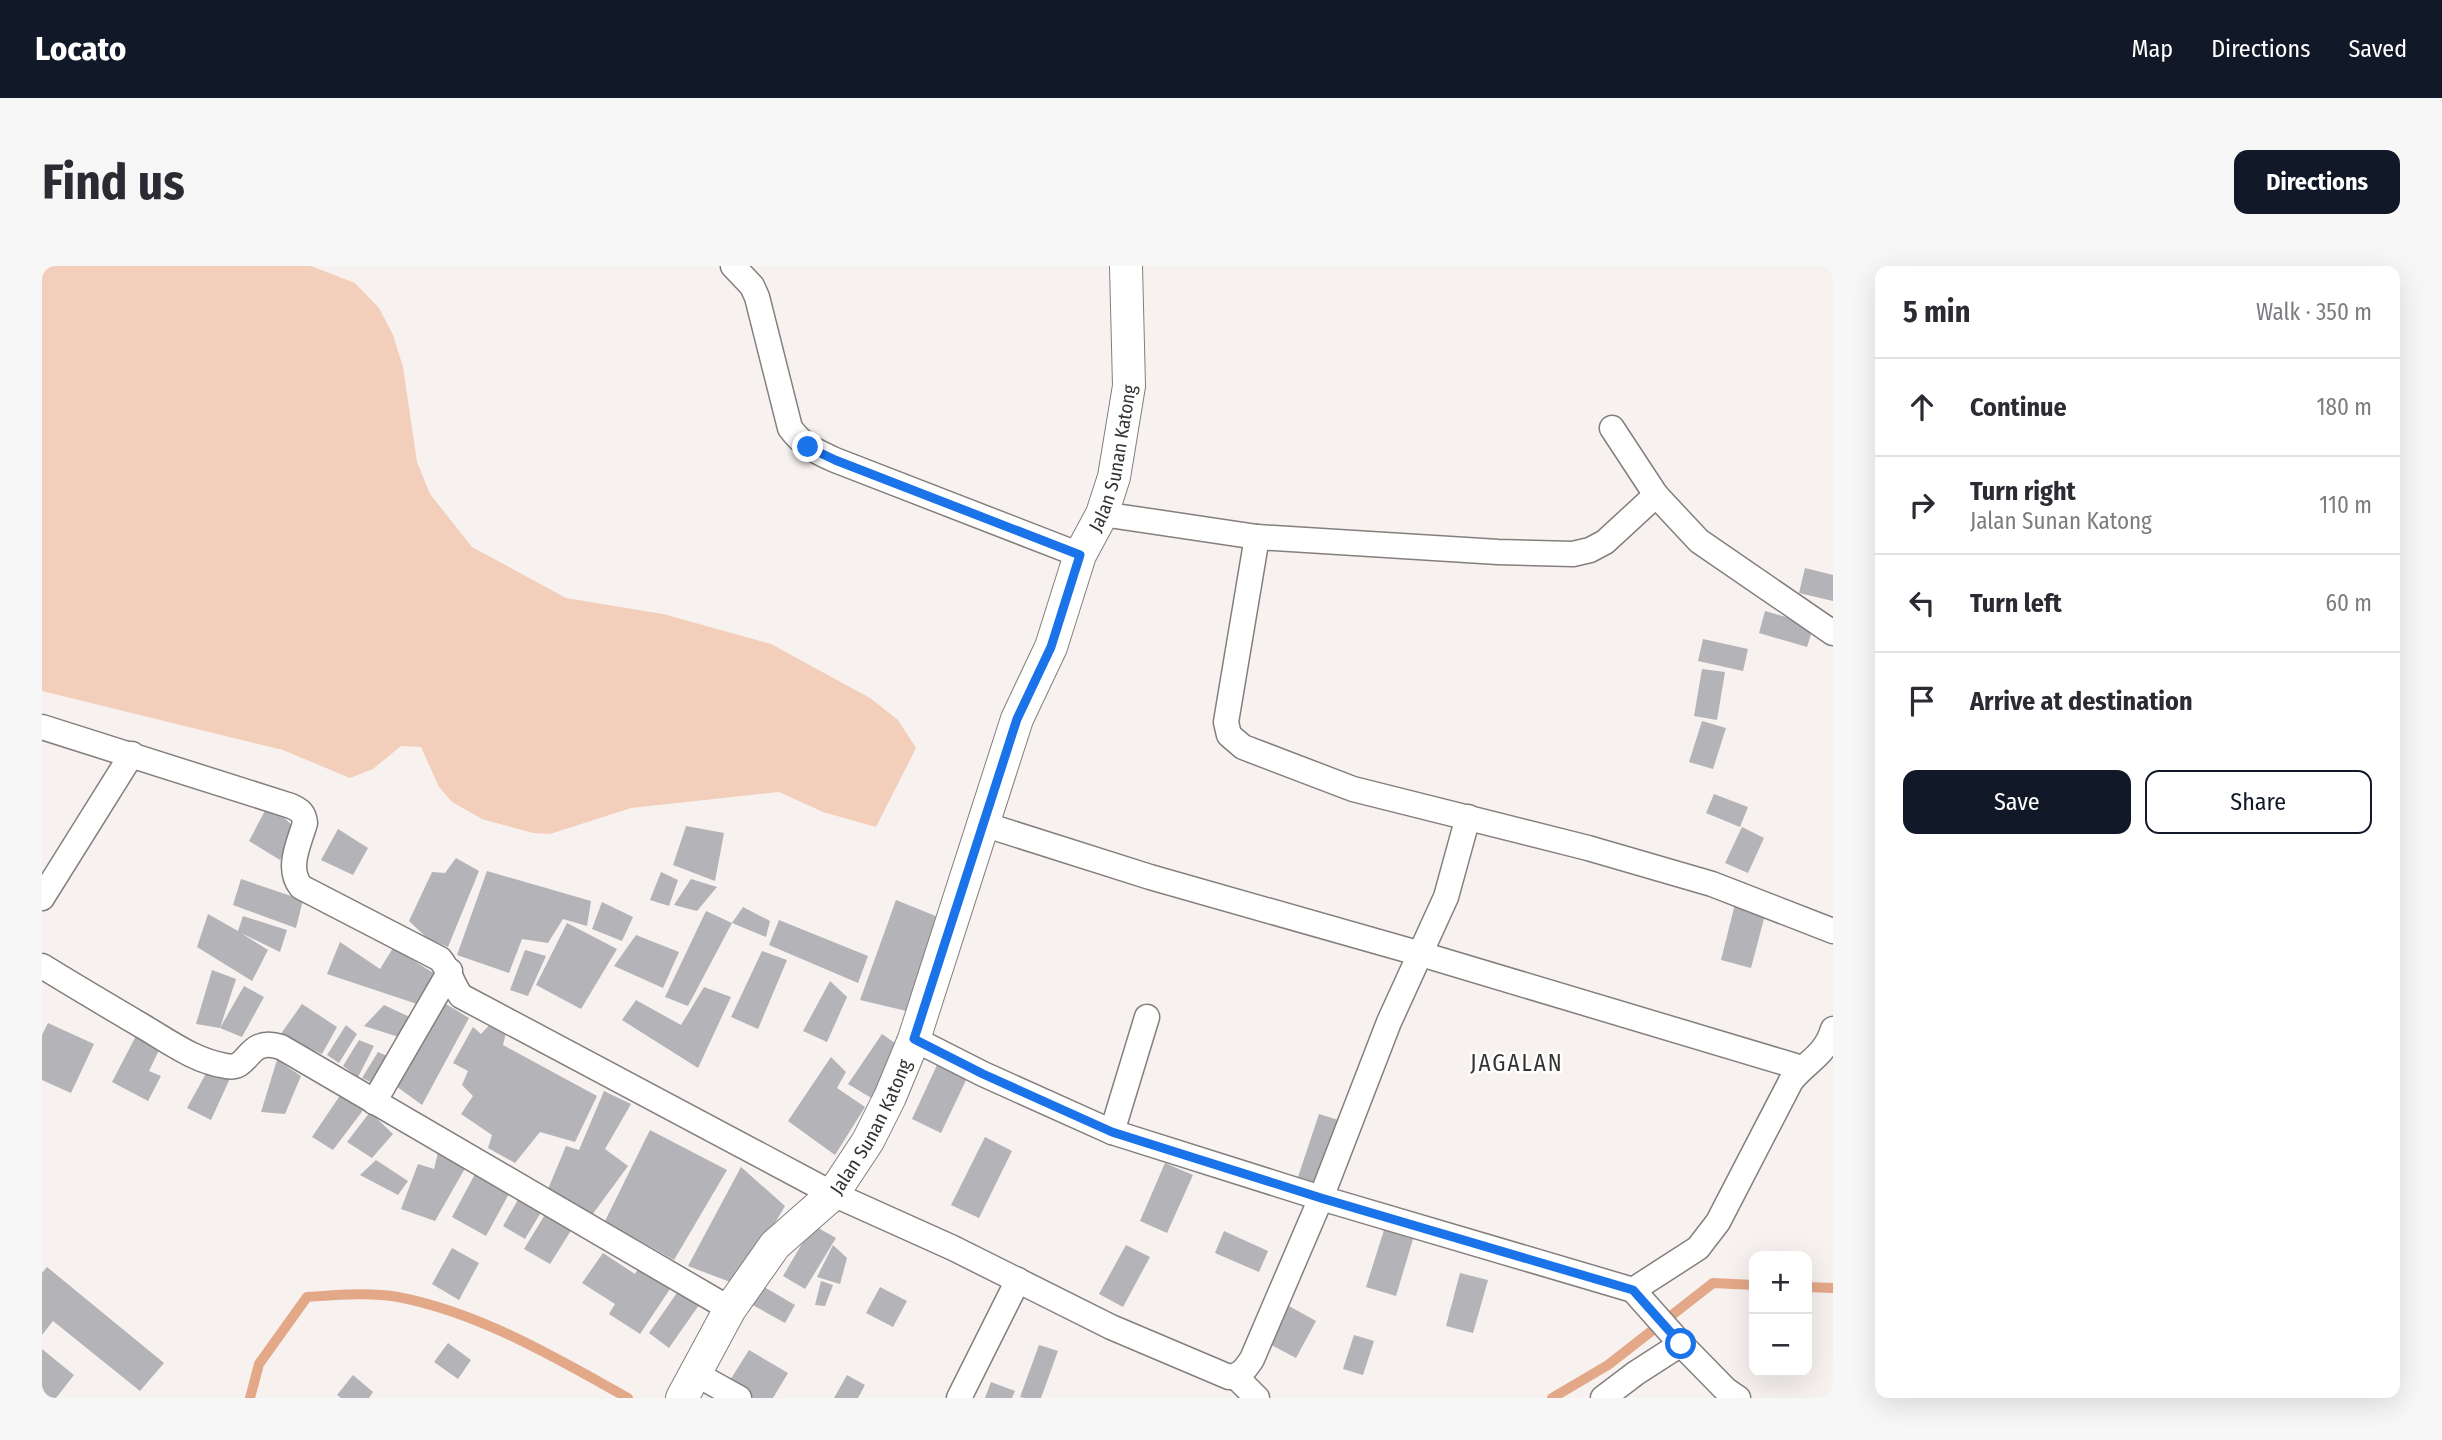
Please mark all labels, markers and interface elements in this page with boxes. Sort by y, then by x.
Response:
text: Locato [35,29,126,69]
text: Map [2132,35,2173,63]
text: Directions [2211,35,2310,63]
text: Saved [2348,35,2407,63]
button: Directions [2234,150,2400,214]
text: Find us [42,153,185,212]
text: 5 min [1903,294,1970,330]
text: Walk · 350 m [2256,298,2372,326]
street label: Jalan Sunan Katong [1083,383,1141,535]
icon: ahead [1903,388,1941,426]
text: Continue [1970,392,2067,423]
text: 180 m [2316,393,2372,421]
route end [792,431,823,462]
text: Turn right [1970,476,2076,507]
icon: right [1903,486,1941,524]
text: 110 m [2319,491,2372,519]
text: Jalan Sunan Katong [1970,507,2152,535]
icon: left [1903,584,1941,622]
text: Turn left [1970,588,2062,619]
text: 60 m [2326,589,2372,617]
icon: arrive [1903,682,1941,720]
text: Arrive at destination [1970,686,2193,717]
button: Save [1903,770,2131,834]
button: Share [2145,770,2372,834]
district label: JAGALAN [1470,1049,1564,1077]
street label: Jalan Sunan Katong [825,1056,916,1198]
map controls [1749,1251,1812,1377]
button: + [1749,1251,1812,1314]
button: − [1749,1314,1812,1377]
route start [1665,1328,1696,1359]

